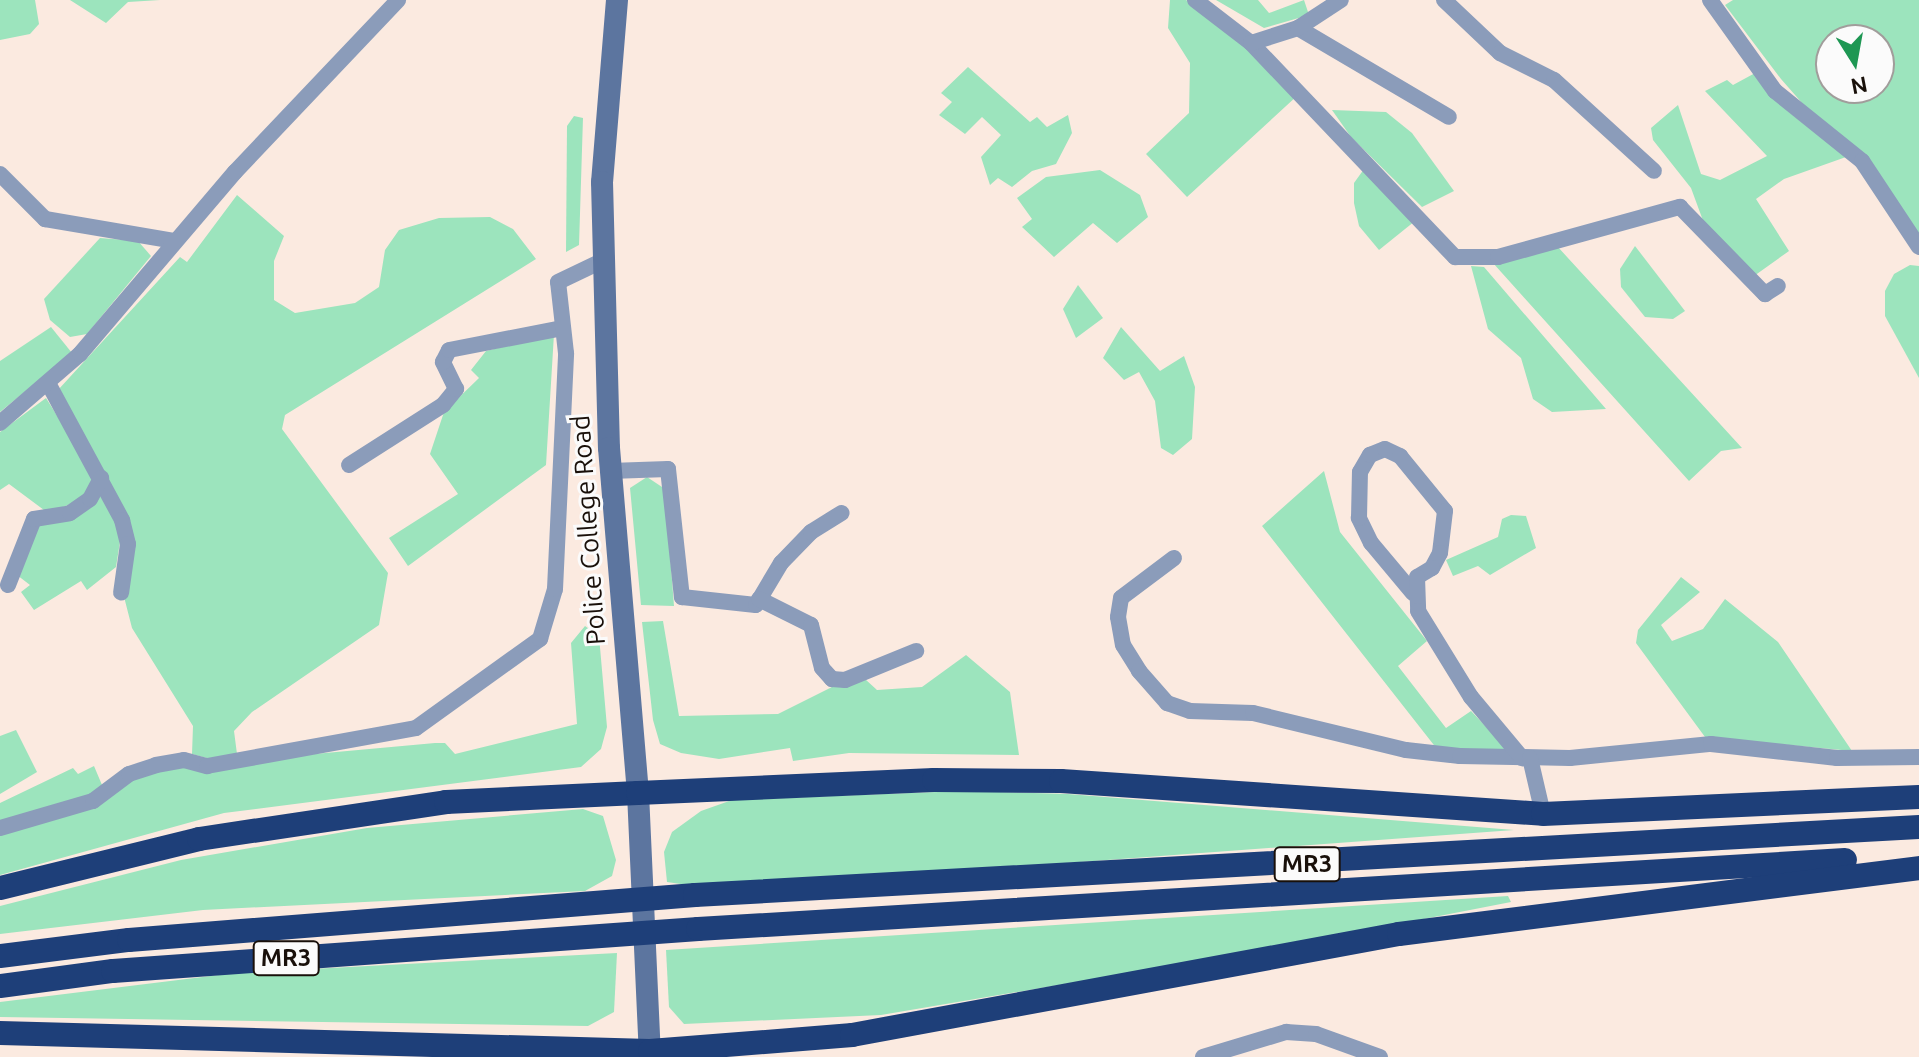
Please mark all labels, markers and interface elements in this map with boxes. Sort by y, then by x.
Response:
north arrow [1815,24,1895,104]
text: N [1849,72,1870,100]
street label: Police College Road [564,414,612,646]
road number: MR3 [1273,844,1341,884]
road number: MR3 [252,938,320,978]

